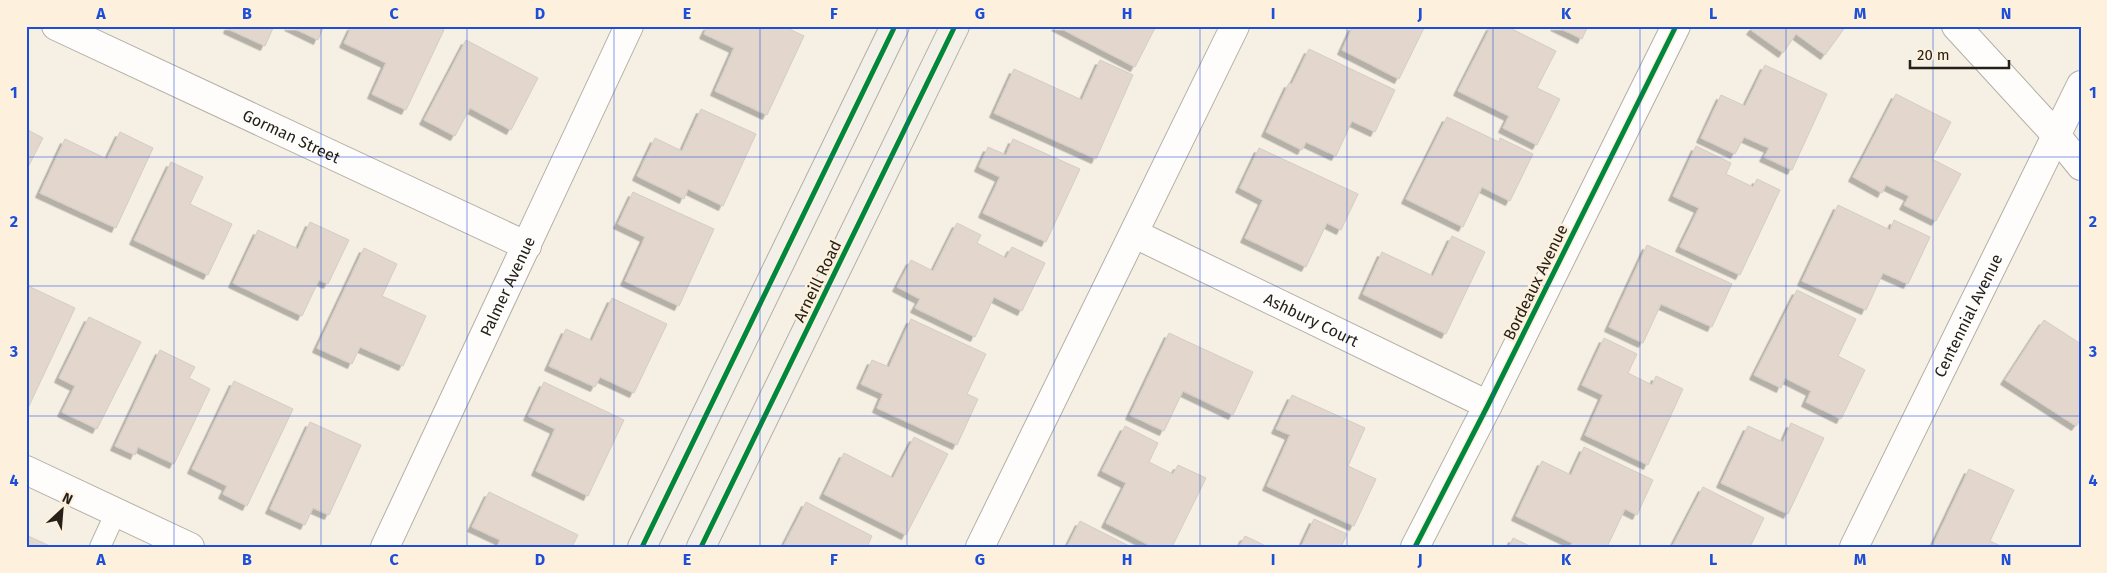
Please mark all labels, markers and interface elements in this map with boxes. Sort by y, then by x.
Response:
text: A [95,4,106,23]
text: B [242,4,252,23]
text: C [389,4,399,23]
text: D [535,4,545,23]
text: E [683,4,691,23]
text: F [830,4,838,23]
text: G [975,4,985,23]
text: H [1122,4,1132,23]
text: I [1271,4,1275,23]
text: J [1416,4,1423,23]
text: K [1561,4,1572,23]
text: L [1709,4,1717,23]
text: M [1854,4,1867,23]
text: N [2001,4,2011,23]
scale bar [1910,38,2008,70]
text: 20 m [1917,46,1950,64]
text: 1 [10,83,18,102]
text: 1 [2089,83,2097,102]
street label: Gorman Street [240,106,343,167]
text: 2 [10,212,18,231]
text: 2 [2089,212,2097,231]
street label: Bordeaux Avenue [1499,221,1572,343]
street label: Palmer Avenue [476,234,539,339]
street label: Arneill Road [790,237,845,325]
street label: Centennial Avenue [1930,251,2007,380]
street label: Ashbury Court [1261,289,1362,351]
text: 3 [9,342,18,361]
text: 3 [2088,342,2097,361]
text: 4 [9,471,19,490]
text: 4 [2088,471,2098,490]
north arrow [38,486,88,536]
text: N [60,489,75,508]
text: A [95,550,106,569]
text: B [242,550,252,569]
text: C [389,550,399,569]
text: D [535,550,545,569]
text: E [683,550,691,569]
text: F [830,550,838,569]
text: G [975,550,985,569]
text: H [1122,550,1132,569]
text: I [1271,550,1275,569]
text: J [1416,550,1423,569]
text: K [1561,550,1572,569]
text: L [1709,550,1717,569]
text: M [1854,550,1867,569]
text: N [2001,550,2011,569]

